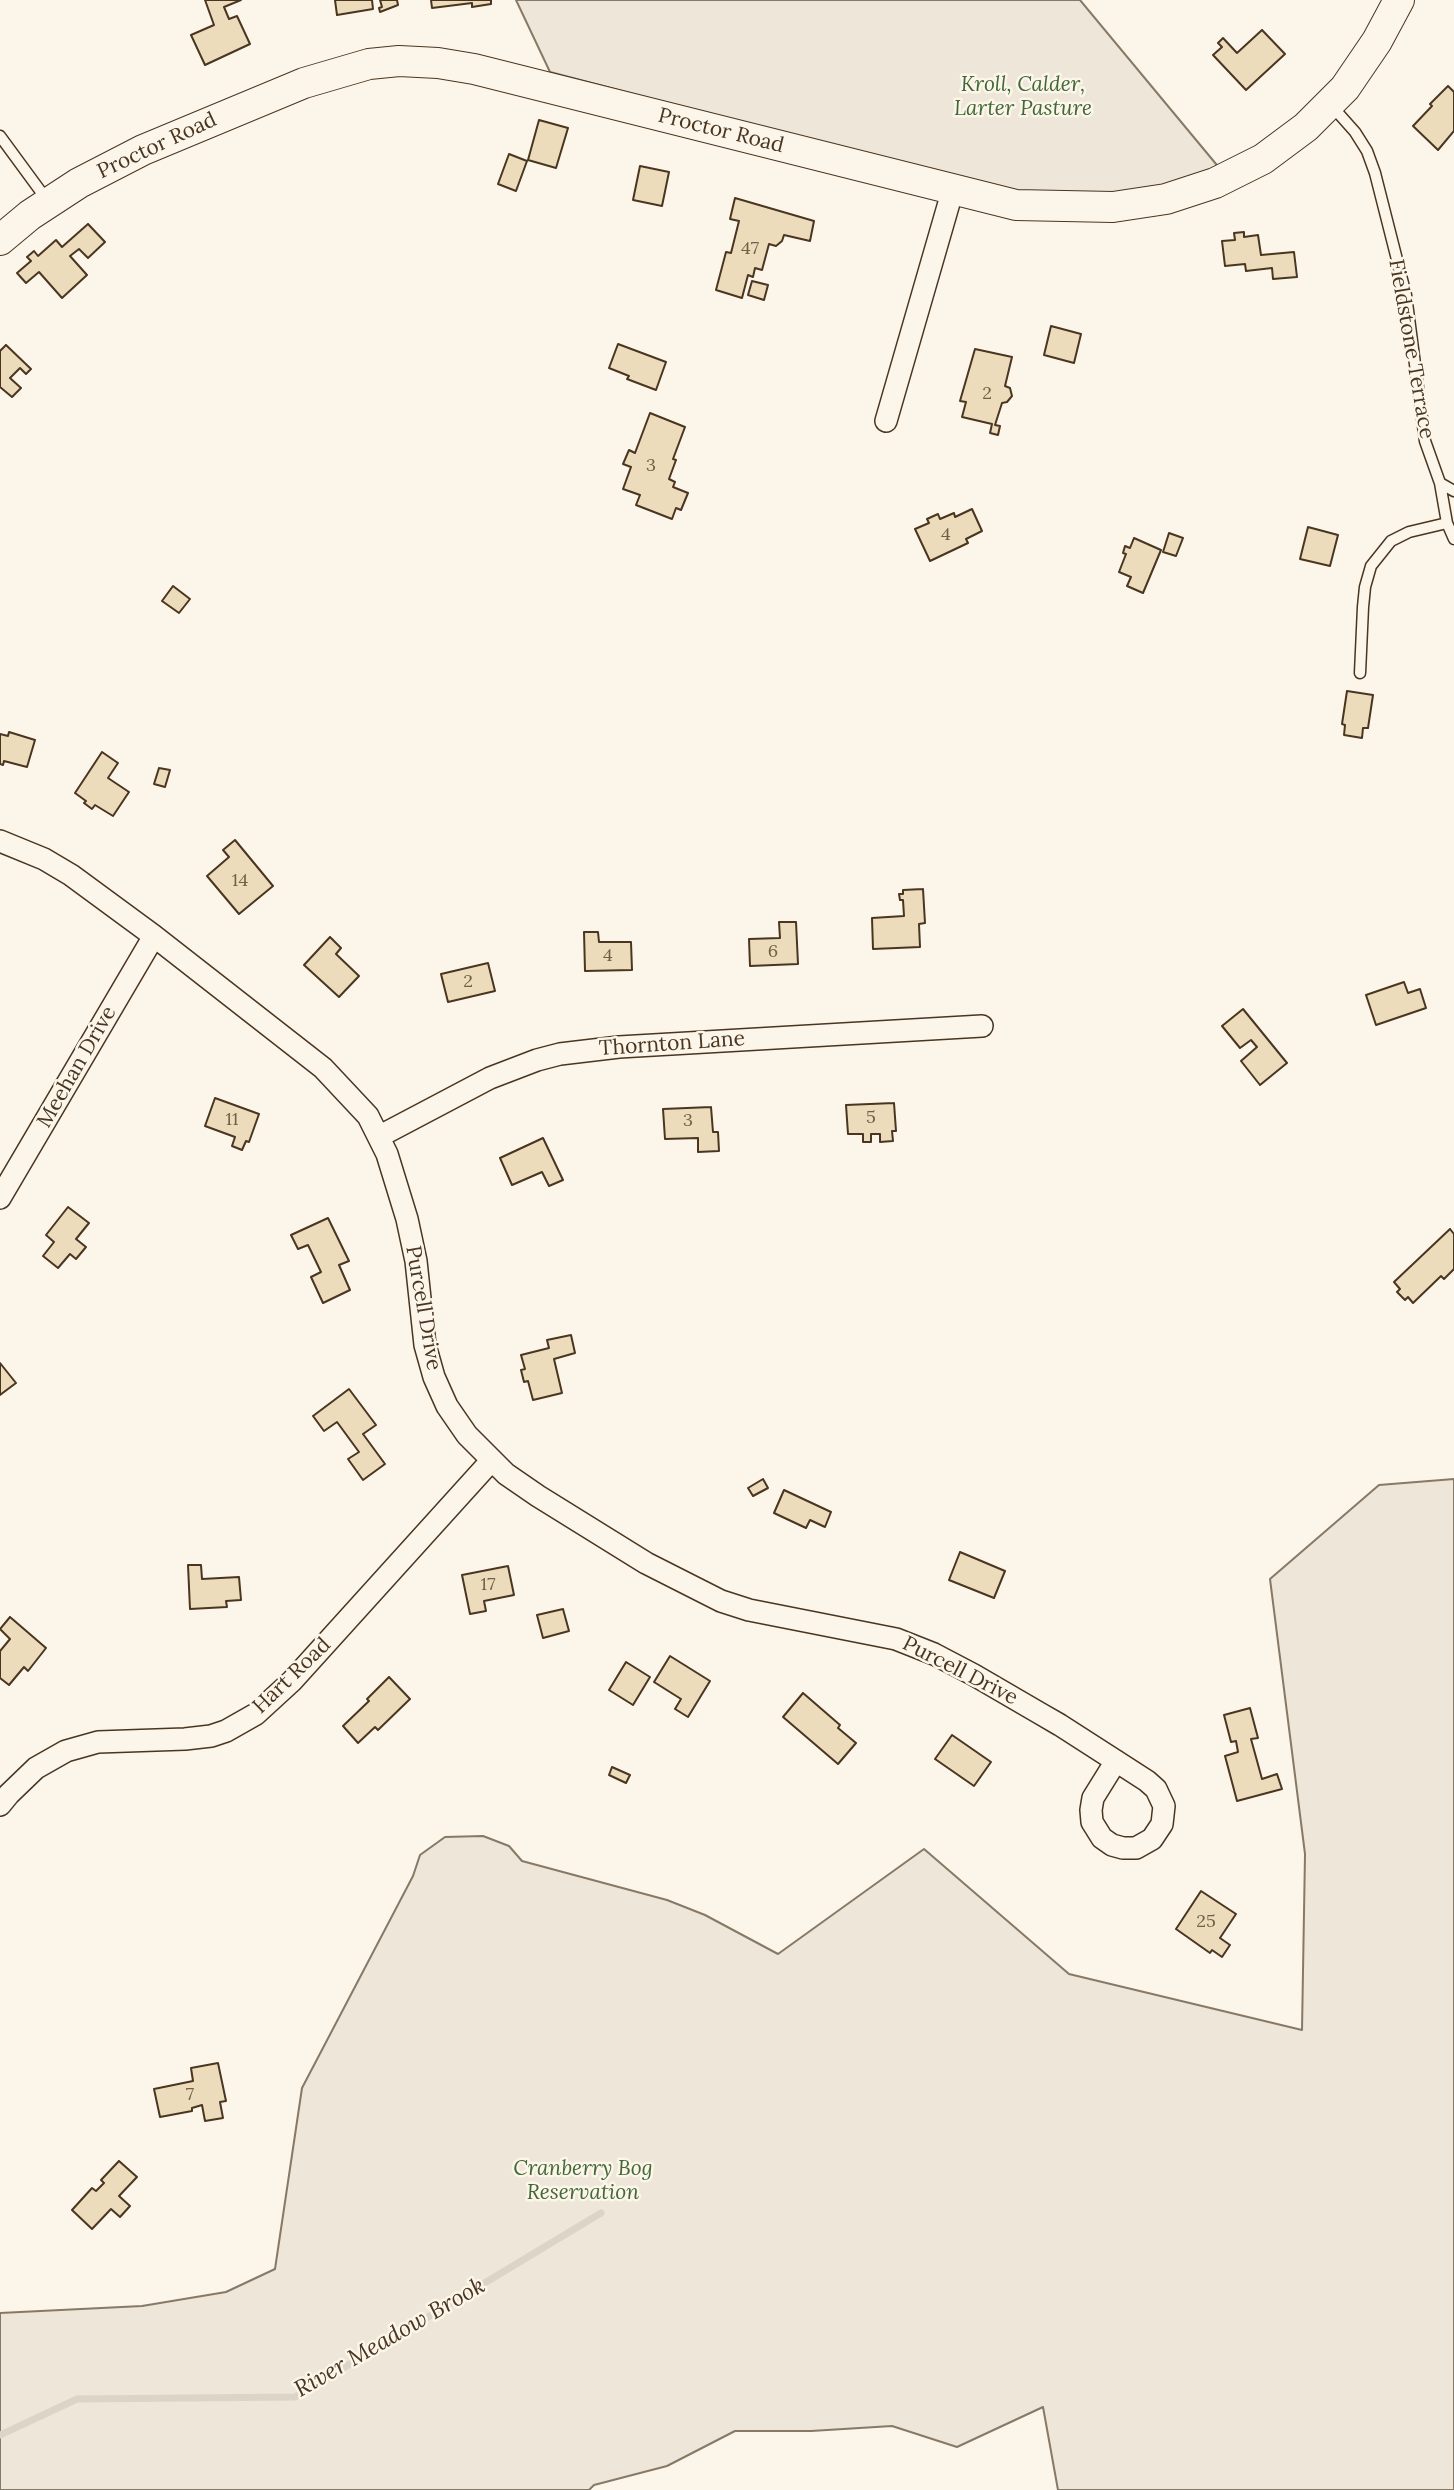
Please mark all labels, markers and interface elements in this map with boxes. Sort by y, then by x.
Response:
park label: Kroll, Calder, Larter Pasture [954,72,1092,122]
street label: Proctor Road [655,103,787,159]
street label: Proctor Road [93,107,221,185]
house number: 47 [741,238,759,260]
street label: Fieldstone Terrace [1383,257,1439,441]
house number: 2 [982,383,992,405]
house number: 3 [646,455,656,477]
house number: 4 [941,524,951,546]
house number: 14 [232,870,248,892]
house number: 6 [768,941,778,963]
house number: 4 [603,945,613,967]
house number: 2 [463,971,473,993]
street label: Meehan Drive [32,1002,122,1132]
street label: Thornton Lane [598,1026,746,1062]
house number: 5 [866,1107,876,1129]
house number: 11 [225,1109,239,1131]
house number: 3 [683,1110,693,1132]
street label: Purcell Drive [400,1244,446,1372]
house number: 17 [481,1574,495,1596]
street label: Purcell Drive [898,1631,1022,1711]
street label: Hart Road [248,1633,336,1719]
house number: 25 [1196,1911,1216,1933]
house number: 7 [186,2084,194,2106]
park label: Cranberry Bog Reservation [513,2156,653,2206]
water label: River Meadow Brook [290,2272,490,2404]

